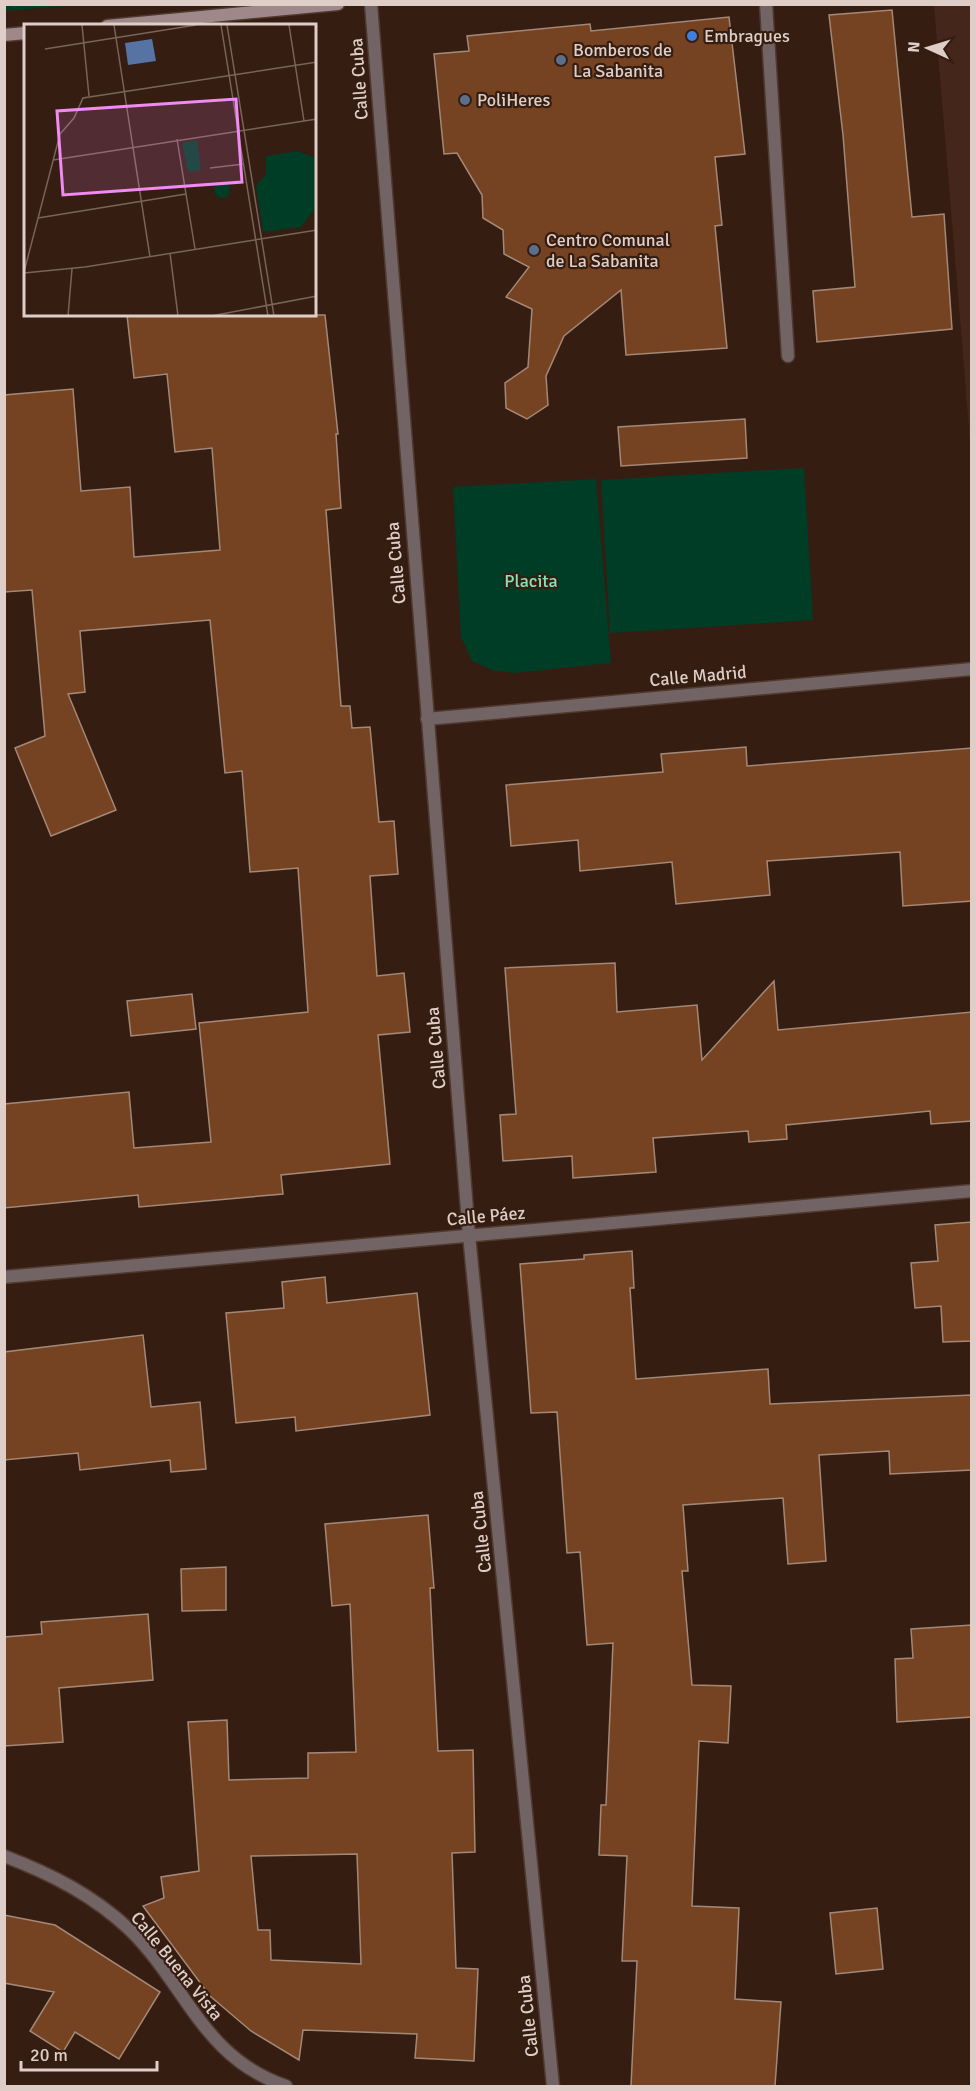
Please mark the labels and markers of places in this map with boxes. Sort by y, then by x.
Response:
place label: Embragues [704,25,790,47]
marker: Embragues [685,29,699,43]
place label: Bomberos de La Sabanita [573,39,672,82]
marker: Bomberos de La Sabanita [554,53,568,67]
place label: PoliHeres [477,89,551,111]
marker: PoliHeres [458,93,472,107]
place label: Centro Comunal de La Sabanita [546,229,670,272]
marker: Centro Comunal de La Sabanita [527,243,541,257]

